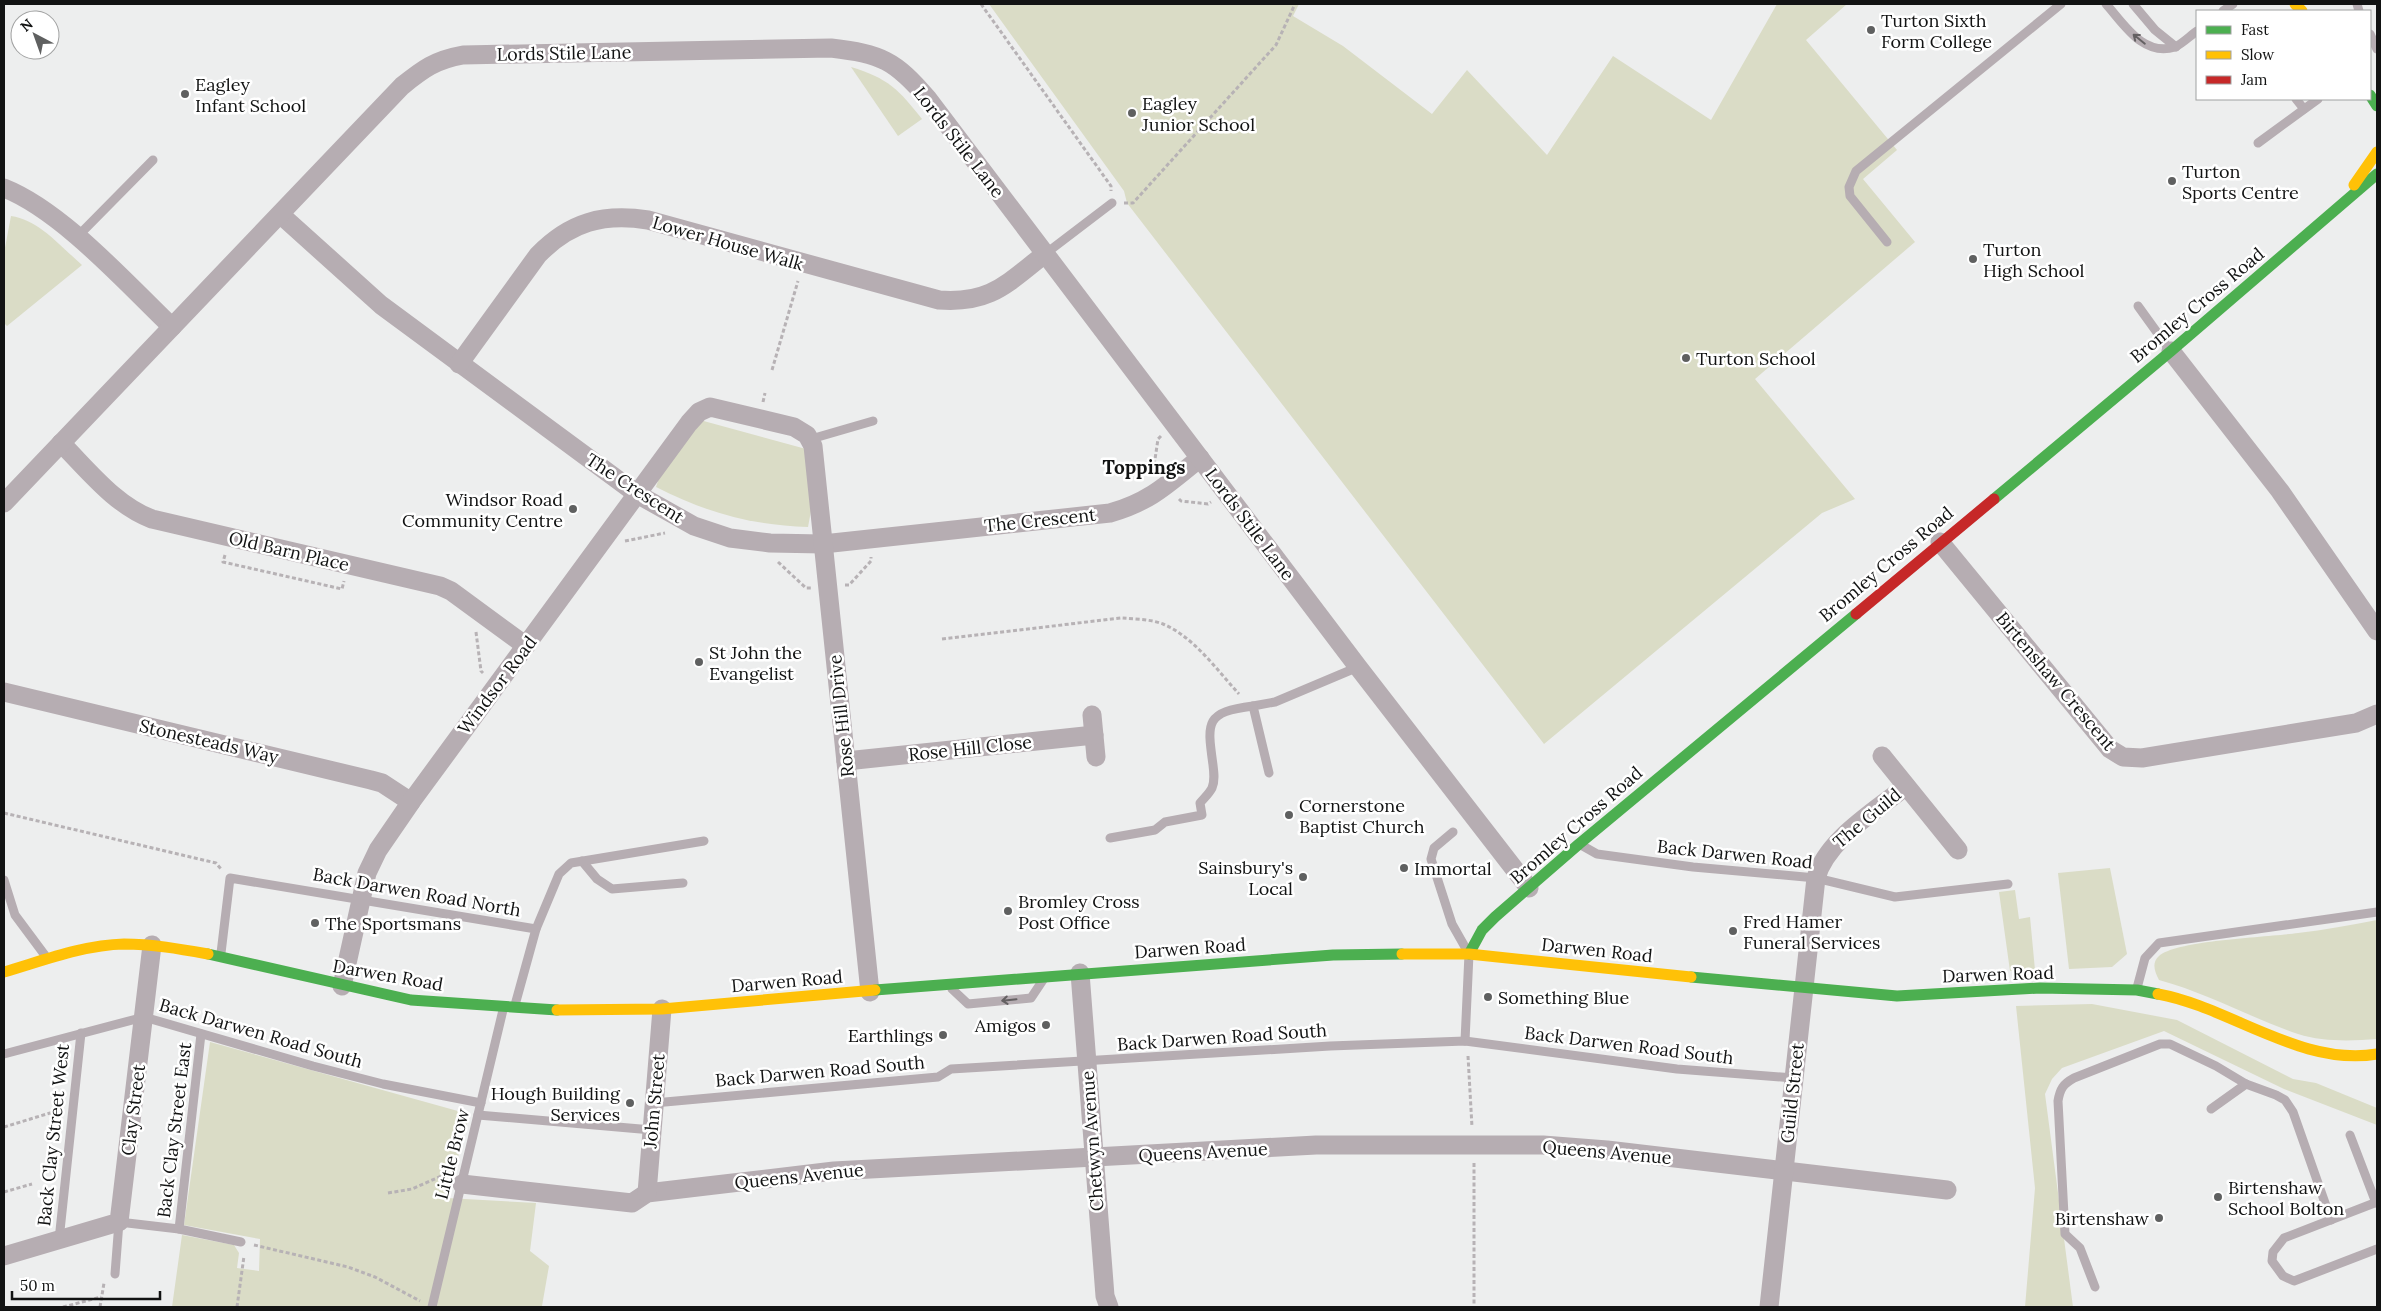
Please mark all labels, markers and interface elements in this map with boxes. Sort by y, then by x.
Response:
place label: Turton Sixth Form College [1881,9,1992,53]
north arrow [10,10,60,60]
legend [2196,10,2371,100]
text: N [16,15,37,36]
text: Fast [2241,20,2269,39]
marker: Turton Sixth Form College [1865,24,1877,36]
one-way arrow [2133,34,2146,45]
street label: Lords Stile Lane [496,40,632,66]
text: Slow [2241,45,2274,64]
text: Jam [2240,70,2268,89]
place label: Eagley Infant School [195,73,306,117]
street label: Lords Stile Lane [908,82,1010,202]
marker: Eagley Infant School [179,88,191,100]
place label: Eagley Junior School [1141,92,1255,136]
marker: Eagley Junior School [1126,107,1138,119]
place label: Turton Sports Centre [2182,160,2299,204]
marker: Turton Sports Centre [2166,175,2178,187]
street label: Lower House Walk [650,210,806,276]
place label: Turton High School [1983,238,2084,282]
street label: Bromley Cross Road [2125,242,2269,368]
marker: Turton High School [1967,253,1979,265]
place label: Turton School [1696,347,1816,370]
marker: Turton School [1680,352,1692,364]
street label: The Crescent [582,448,688,528]
district label: Toppings [1103,455,1186,479]
street label: Lords Stile Lane [1200,463,1300,585]
place label: Windsor Road Community Centre [402,488,563,532]
street label: Bromley Cross Road [1814,501,1958,627]
marker: Windsor Road Community Centre [567,503,579,515]
street label: The Crescent [983,503,1097,537]
street label: Old Barn Place [227,526,352,576]
street label: Birtenshaw Crescent [1991,607,2121,755]
street label: Windsor Road [452,631,542,739]
place label: St John the Evangelist [709,641,802,685]
street label: Rose Hill Drive [823,653,859,778]
marker: St John the Evangelist [693,656,705,668]
street label: Stonesteads Way [137,714,281,768]
street label: Rose Hill Close [907,730,1033,766]
street label: Bromley Cross Road [1505,761,1647,889]
street label: The Guild [1828,783,1906,853]
place label: Cornerstone Baptist Church [1299,794,1425,838]
marker: Cornerstone Baptist Church [1283,809,1295,821]
street label: Back Darwen Road [1656,834,1814,874]
place label: Sainsbury's Local [1198,856,1293,900]
place label: Immortal [1414,857,1492,880]
street label: Back Darwen Road North [311,862,523,922]
marker: Immortal [1398,862,1410,874]
marker: Sainsbury's Local [1297,871,1309,883]
place label: Bromley Cross Post Office [1018,890,1140,934]
marker: Bromley Cross Post Office [1002,905,1014,917]
place label: Fred Hamer Funeral Services [1743,910,1880,954]
place label: The Sportsmans [325,912,461,935]
marker: The Sportsmans [309,917,321,929]
marker: Fred Hamer Funeral Services [1727,925,1739,937]
street label: Darwen Road [1133,933,1247,963]
street label: Darwen Road [1540,933,1654,967]
street label: Darwen Road [331,954,445,996]
street label: Darwen Road [1942,961,2055,987]
street label: Darwen Road [730,965,844,997]
place label: Something Blue [1498,986,1630,1009]
marker: Something Blue [1482,991,1494,1003]
street label: Back Darwen Road South [157,993,365,1073]
one-way arrow [1001,995,1017,1005]
place label: Amigos [974,1014,1036,1037]
street label: Back Darwen Road South [1116,1018,1328,1056]
marker: Amigos [1040,1019,1052,1031]
street label: Back Darwen Road South [1523,1021,1735,1069]
place label: Earthlings [848,1024,933,1047]
marker: Earthlings [937,1029,949,1041]
street label: Back Clay Street East [152,1041,196,1219]
street label: Guild Street [1775,1042,1809,1144]
street label: Back Clay Street West [32,1043,74,1227]
street label: Back Darwen Road South [714,1050,926,1092]
street label: John Street [638,1053,670,1150]
street label: Clay Street [116,1063,150,1157]
street label: Chetwyn Avenue [1076,1070,1108,1212]
place label: Hough Building Services [491,1082,621,1126]
marker: Hough Building Services [624,1097,636,1109]
street label: Little Brow [430,1106,475,1202]
street label: Queens Avenue [1541,1135,1673,1169]
street label: Queens Avenue [1138,1137,1269,1167]
street label: Queens Avenue [733,1158,865,1194]
place label: Birtenshaw School Bolton [2228,1176,2344,1220]
marker: Birtenshaw School Bolton [2212,1191,2224,1203]
place label: Birtenshaw [2055,1207,2150,1230]
marker: Birtenshaw [2153,1212,2165,1224]
scale bar [12,1268,160,1300]
text: 50 m [20,1276,55,1295]

